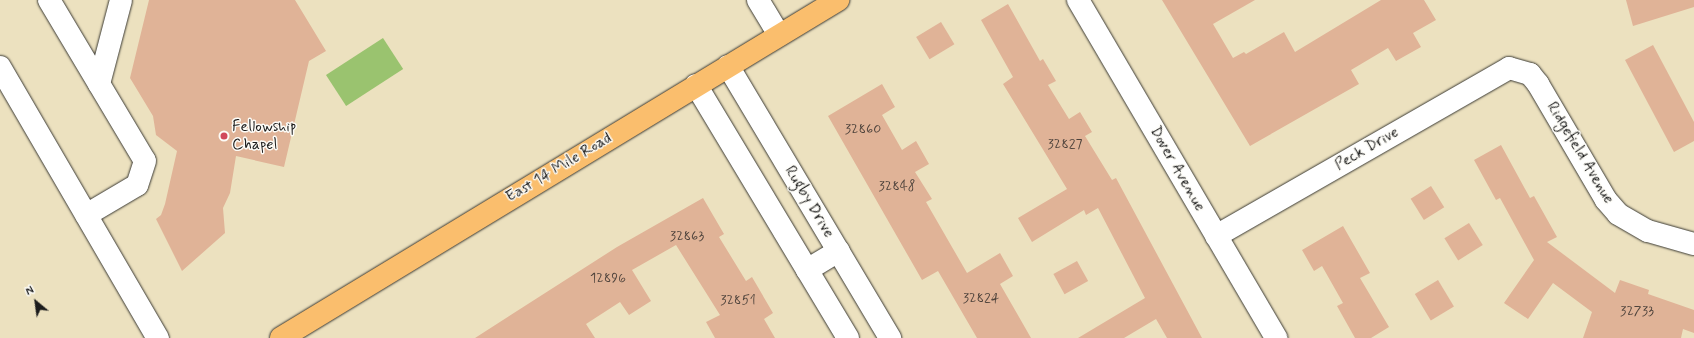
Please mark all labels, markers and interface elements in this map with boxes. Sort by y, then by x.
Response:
street label: Ridgefield Avenue [1541,97,1619,209]
place label: Fellowship Chapel [232,117,296,155]
house number: 32860 [845,121,881,137]
street label: Peck Drive [1332,123,1402,175]
street label: Dover Avenue [1146,124,1208,214]
street label: East 14 Mile Road [503,129,615,207]
marker: Fellowship Chapel [219,131,229,141]
house number: 32827 [1047,136,1083,152]
street label: Rugby Drive [780,163,838,241]
house number: 32848 [878,178,916,194]
house number: 32863 [670,228,704,244]
house number: 12896 [590,270,626,286]
north arrow [16,282,56,322]
text: N [24,284,37,299]
house number: 32824 [963,290,999,306]
house number: 32851 [720,292,756,308]
house number: 32733 [1620,303,1654,319]

